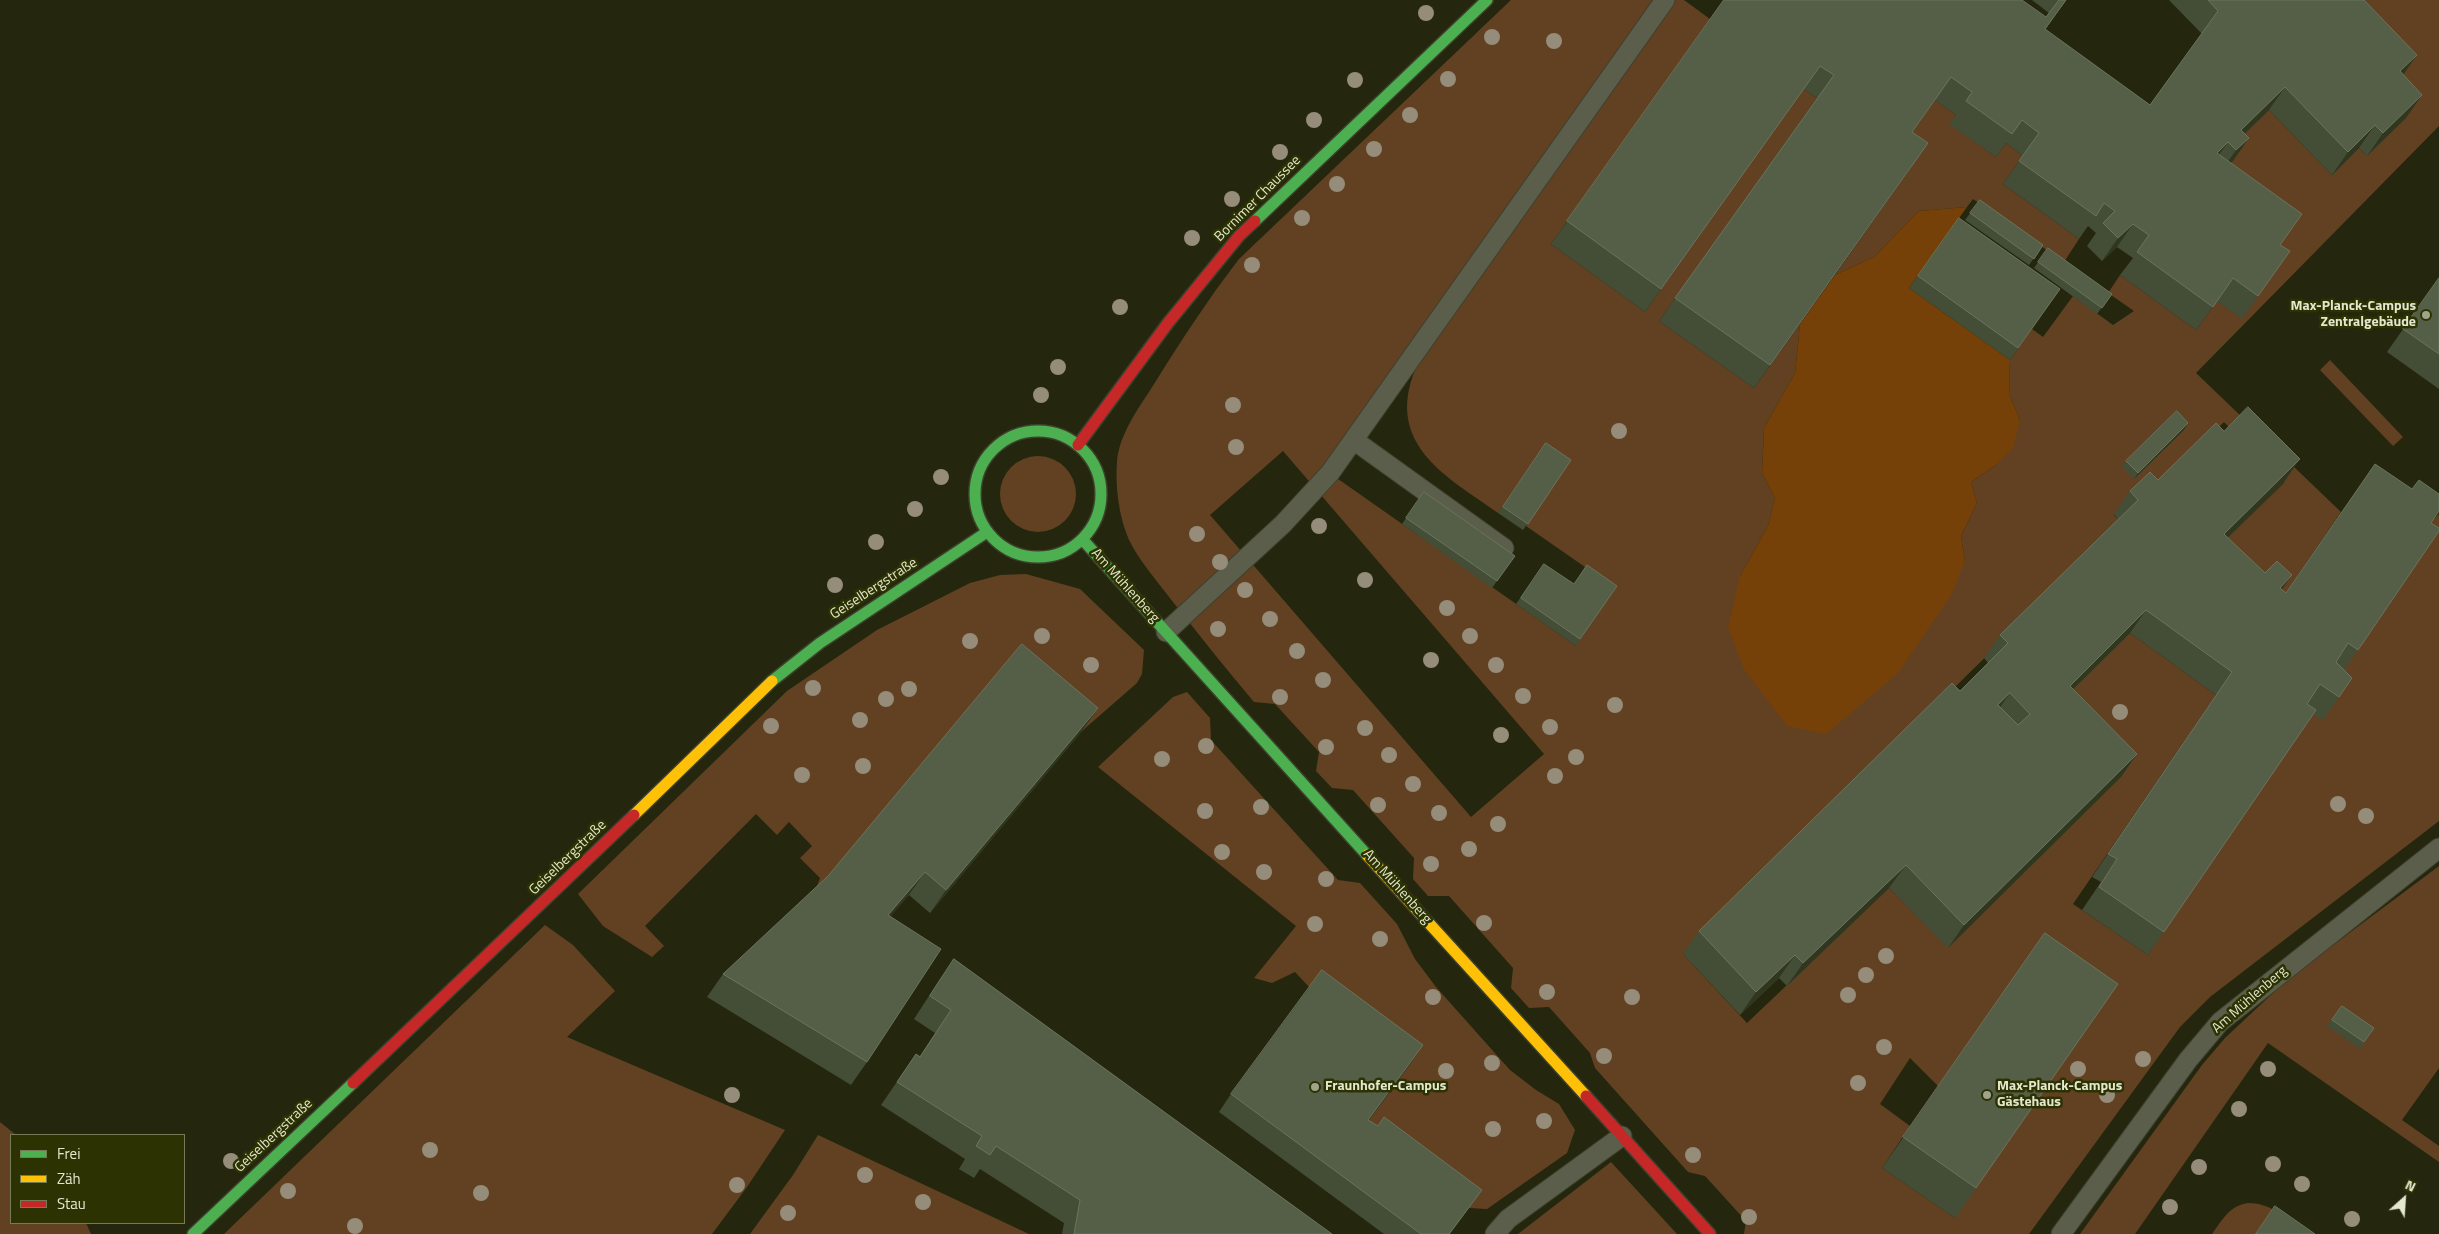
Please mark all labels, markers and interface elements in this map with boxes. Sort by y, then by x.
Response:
street label: Bornimer Chaussee [1211,152,1305,246]
place label: Max-Planck-Campus Zentralgebäude [2291,299,2416,332]
marker: Max-Planck-Campus Zentralgebäude [2420,309,2432,321]
street label: Am Mühlenberg [1087,545,1163,627]
street label: Geiselbergstraße [827,555,921,623]
street label: Geiselbergstraße [526,817,610,899]
street label: Am Mühlenberg [1359,846,1435,928]
street label: Am Mühlenberg [2209,963,2291,1037]
place label: Fraunhofer-Campus [1325,1079,1446,1095]
place label: Max-Planck-Campus Gästehaus [1997,1079,2122,1112]
marker: Fraunhofer-Campus [1309,1081,1321,1093]
marker: Max-Planck-Campus Gästehaus [1981,1089,1993,1101]
street label: Geiselbergstraße [232,1096,316,1176]
legend [10,1134,185,1224]
text: Frei [57,1142,80,1165]
text: Zäh [57,1167,81,1190]
north arrow [2379,1174,2429,1224]
text: N [2402,1174,2420,1197]
text: Stau [57,1192,86,1215]

